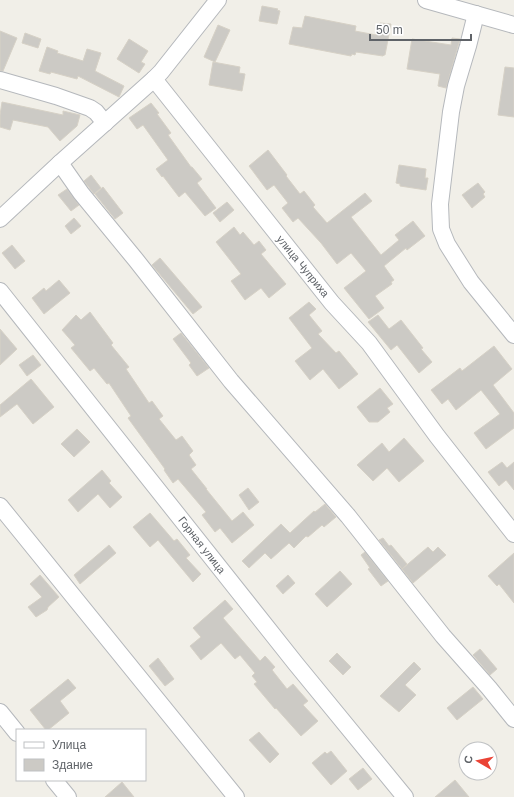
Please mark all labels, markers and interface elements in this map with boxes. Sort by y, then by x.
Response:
scale bar [370,16,471,42]
text: 50 m [376,23,403,37]
street label: улица Чуприха [274,233,332,300]
street label: Горная улица [176,514,228,577]
legend [16,729,146,781]
text: Улица [52,738,86,752]
north arrow [458,741,498,781]
text: С [462,755,475,764]
text: Здание [52,758,93,772]

